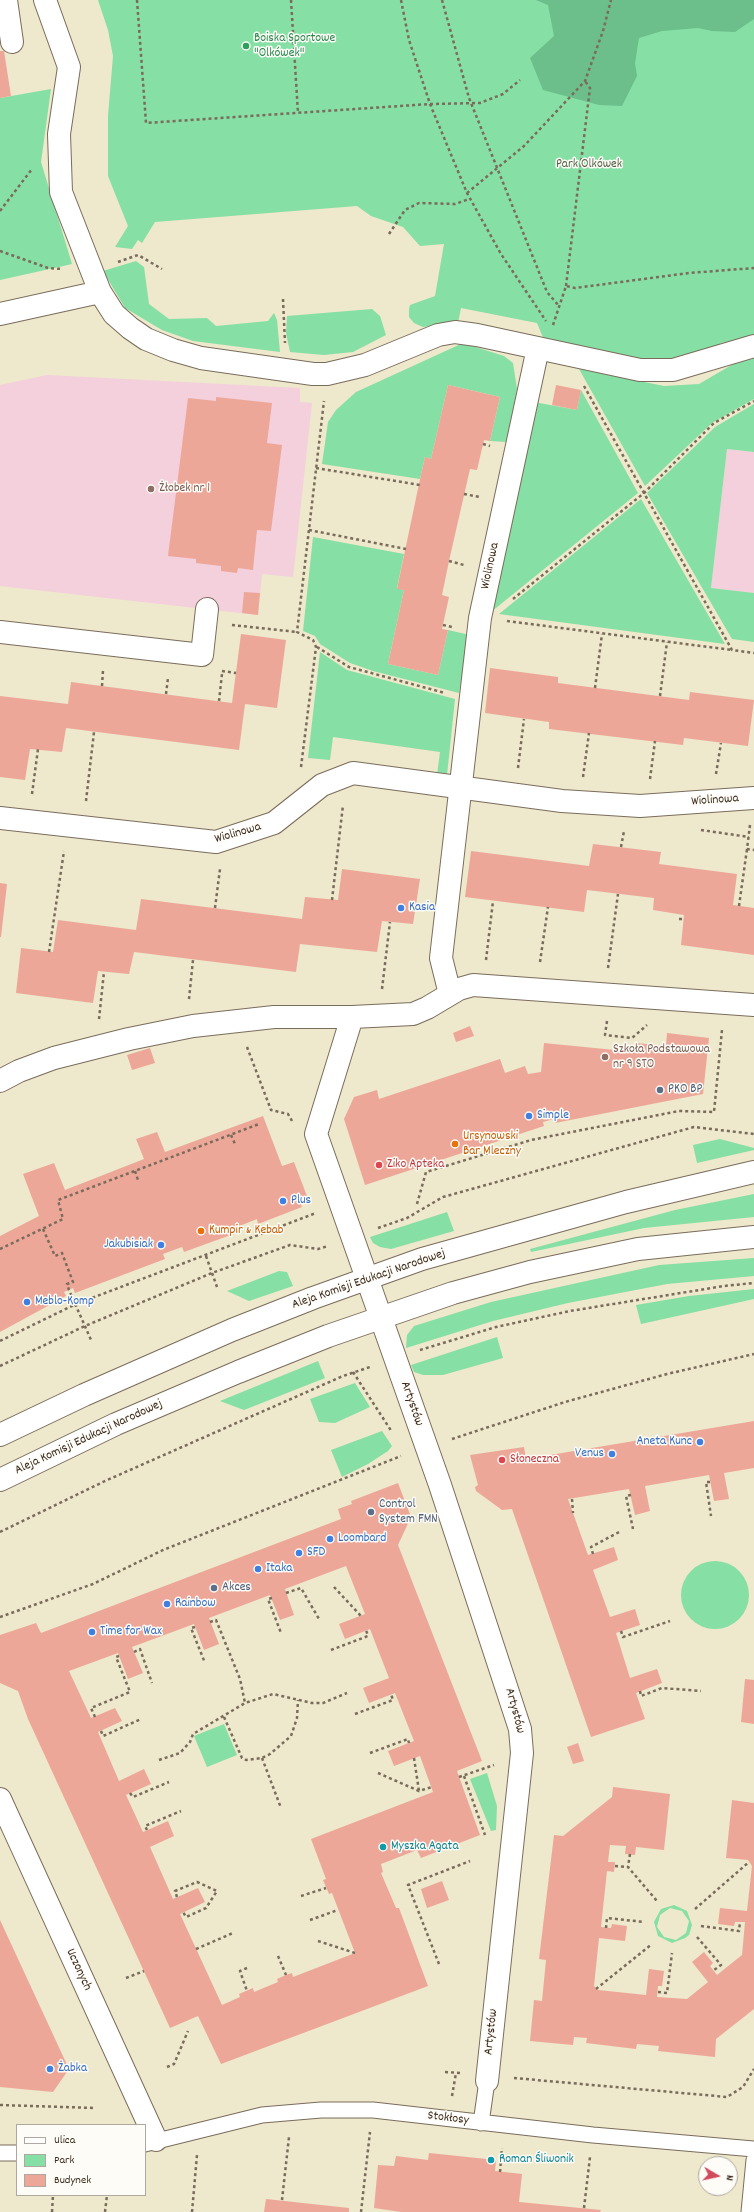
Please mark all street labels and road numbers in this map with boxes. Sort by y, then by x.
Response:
street label: Wiolinowa [478,541,504,591]
street label: Wiolinowa [691,792,739,810]
street label: Wiolinowa [213,820,263,848]
street label: Aleja Komisji Edukacji Narodowej [290,1246,448,1314]
street label: Artystów [396,1380,426,1428]
street label: Aleja Komisji Edukacji Narodowej [13,1397,165,1479]
street label: Artystów [500,1687,528,1735]
street label: Uczonych [61,1946,95,1994]
street label: Artystów [482,2008,502,2056]
street label: Stokłosy [426,2109,470,2129]

